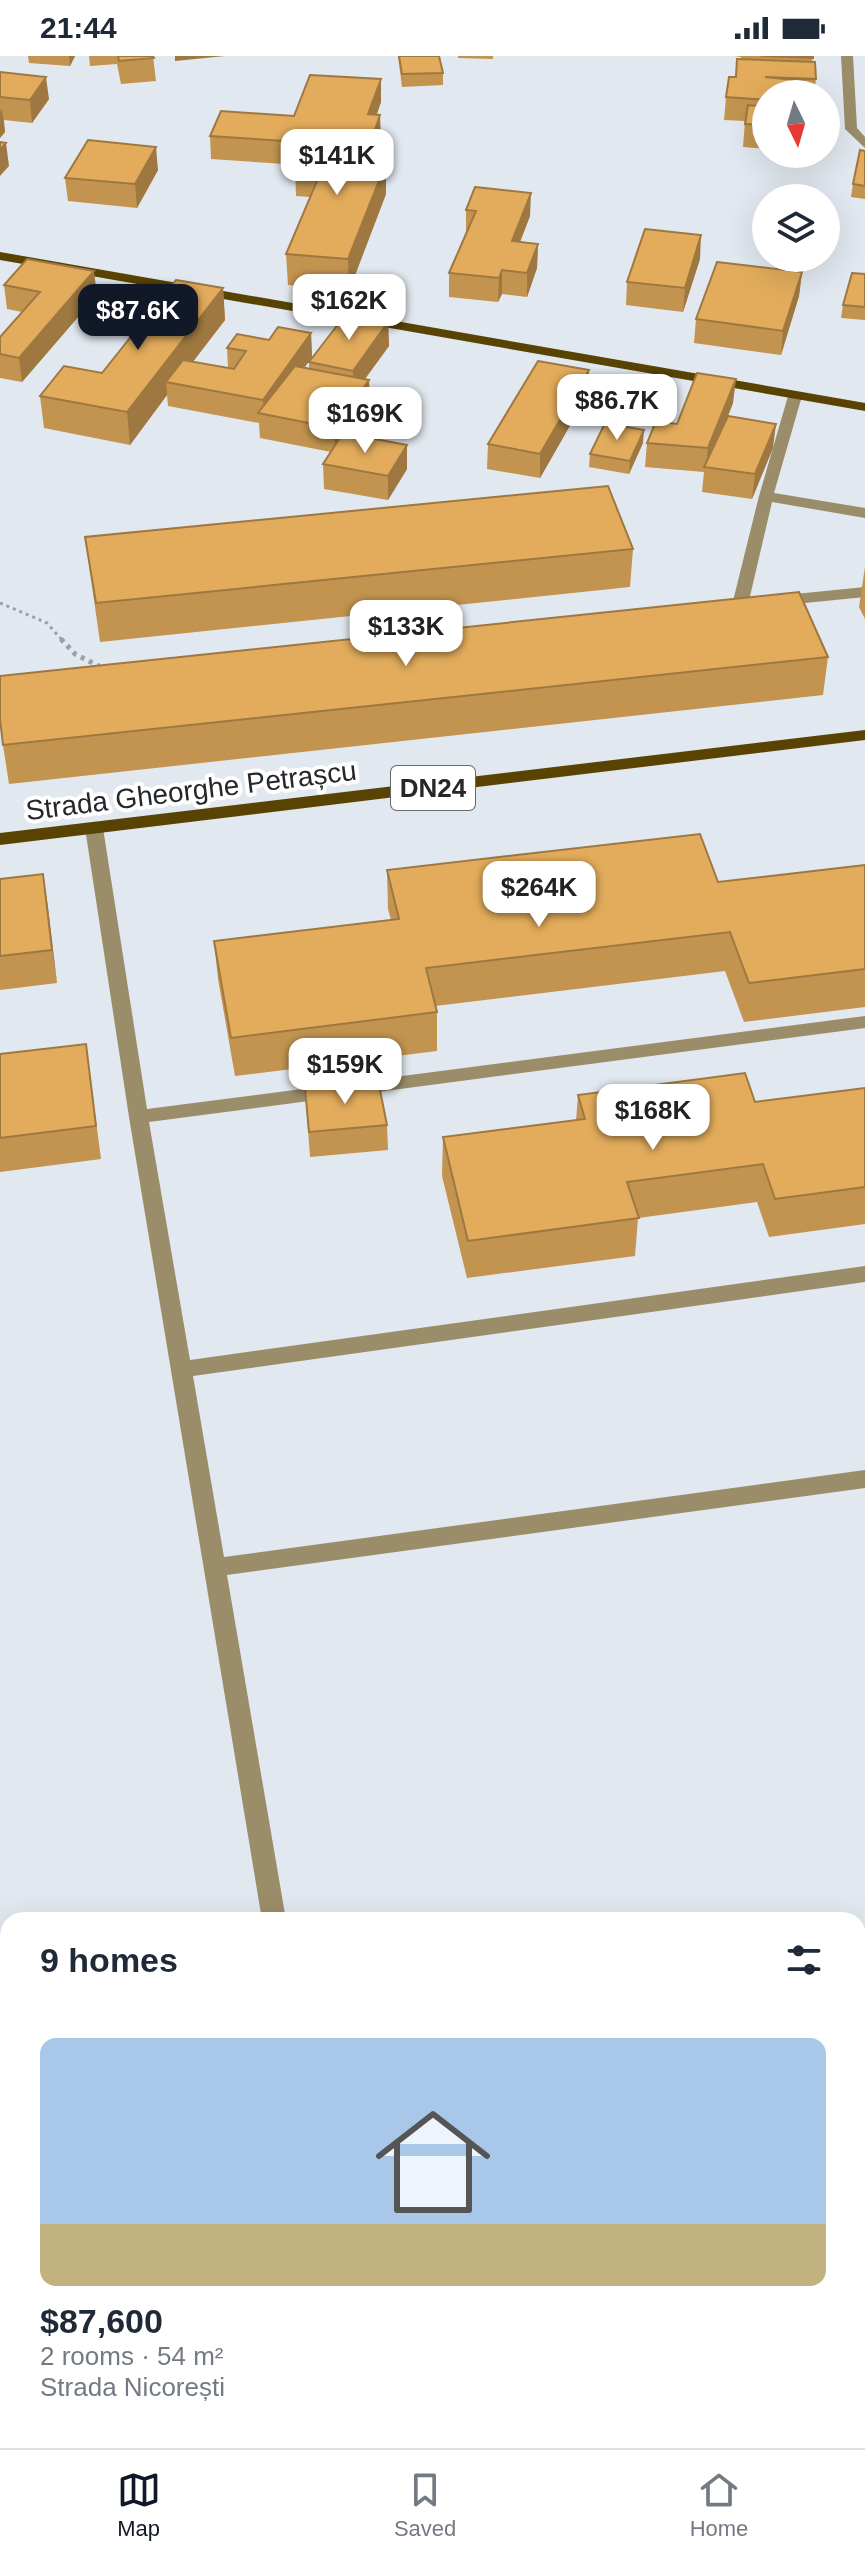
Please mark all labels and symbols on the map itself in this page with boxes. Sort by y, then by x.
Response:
north arrow [752,80,840,168]
pin: $141K [281,129,393,197]
pin: $162K [293,274,405,342]
pin: $87.6K [73,284,203,352]
pin: $86.7K [552,374,682,442]
pin: $169K [309,387,421,455]
pin: $133K [350,600,462,668]
street label: Strada Gheorghe Petrașcu [24,755,358,826]
road number: DN24 [391,766,475,810]
pin: $264K [483,861,595,929]
pin: $159K [289,1038,401,1106]
pin: $168K [597,1084,709,1152]

